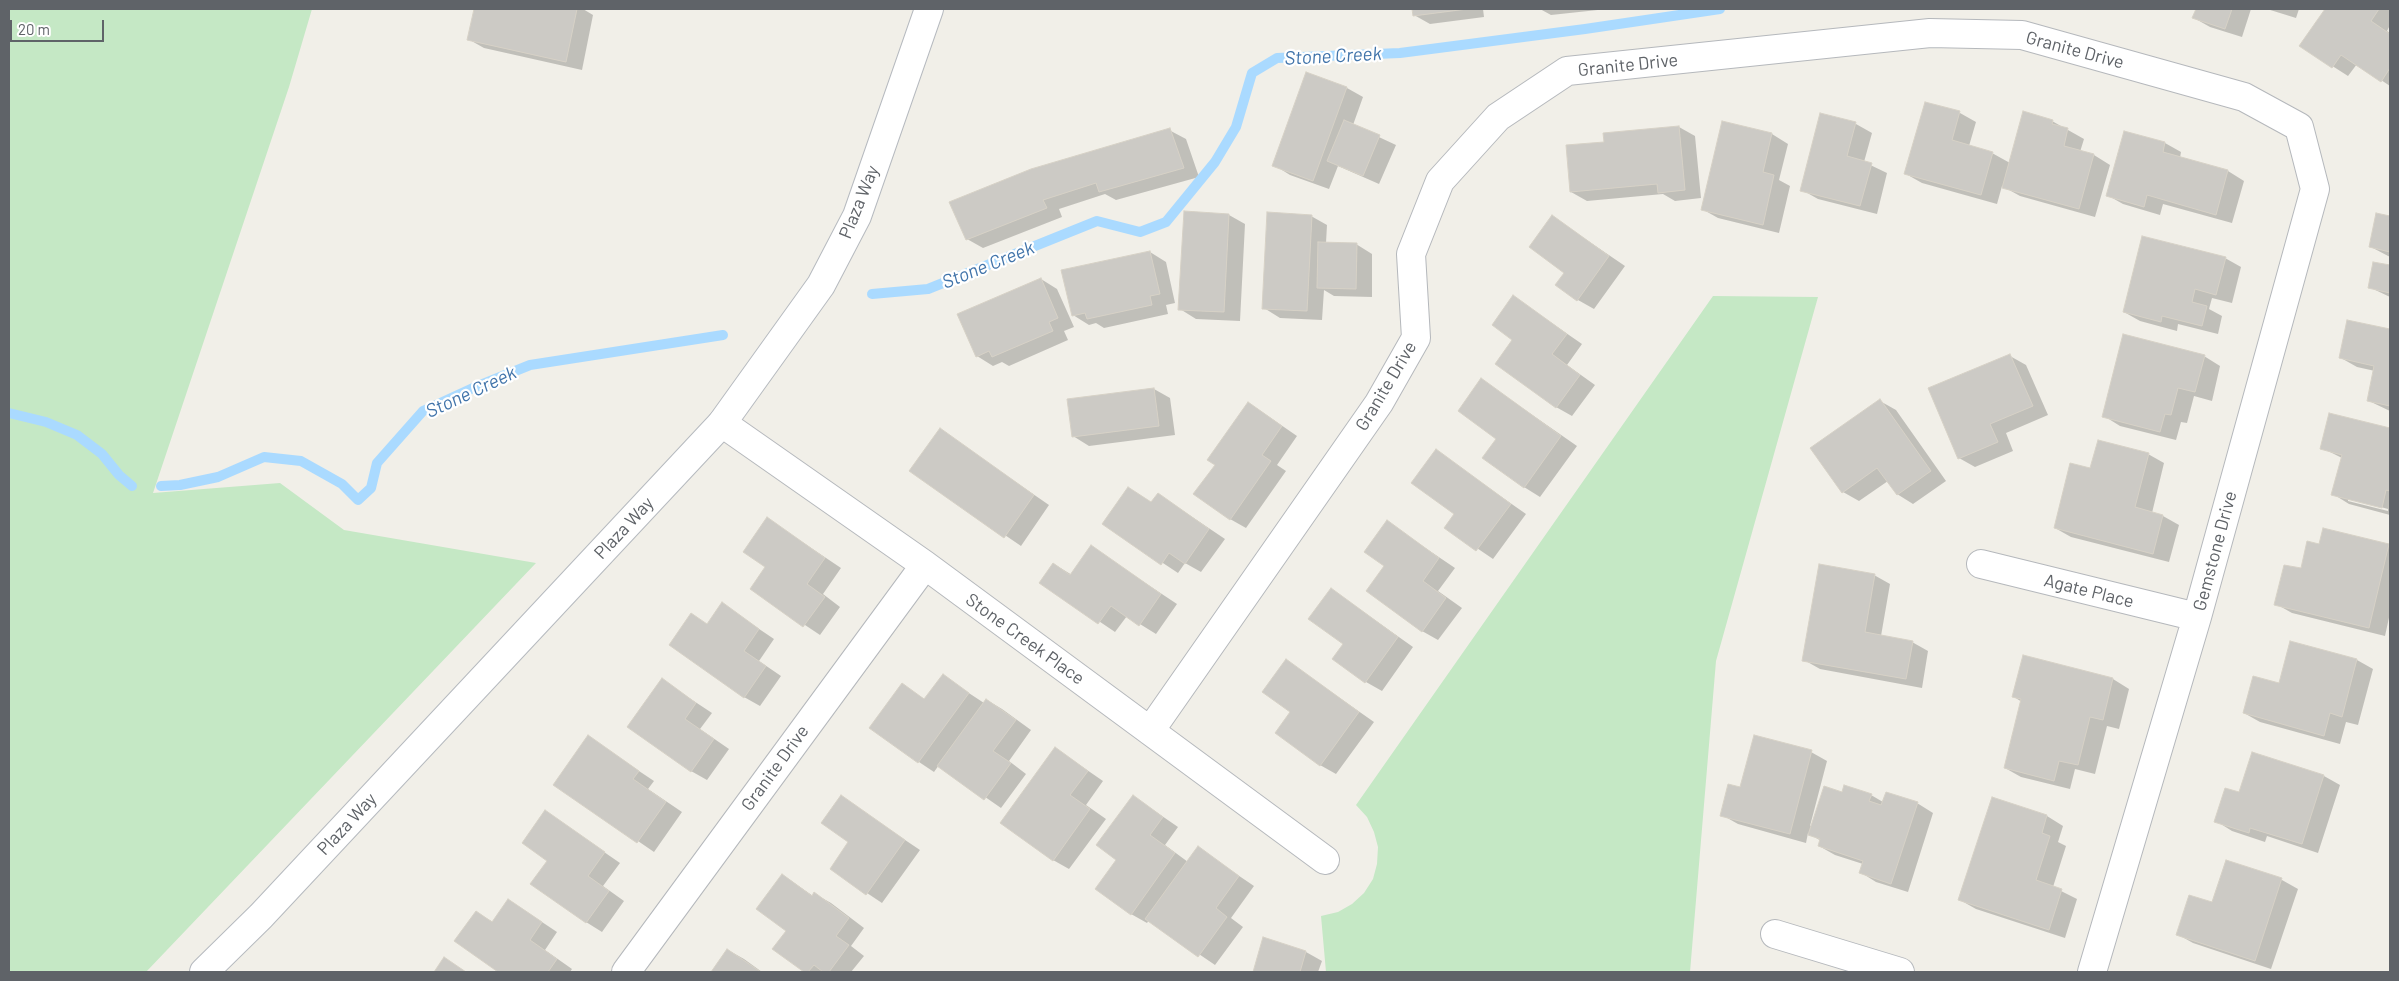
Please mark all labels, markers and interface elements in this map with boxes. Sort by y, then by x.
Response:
scale bar [12,10,106,42]
text: 20 m [18,20,50,38]
street label: Granite Drive [2024,27,2126,73]
water label: Stone Creek [1284,42,1382,70]
street label: Granite Drive [1577,49,1679,81]
street label: Plaza Way [835,162,883,242]
water label: Stone Creek [939,236,1037,294]
street label: Granite Drive [1351,337,1421,435]
water label: Stone Creek [422,361,520,423]
street label: Gemstone Drive [2189,489,2241,613]
street label: Plaza Way [590,492,658,564]
street label: Agate Place [2042,569,2136,613]
street label: Stone Creek Place [961,589,1089,689]
street label: Granite Drive [737,721,813,815]
street label: Plaza Way [313,788,381,860]

